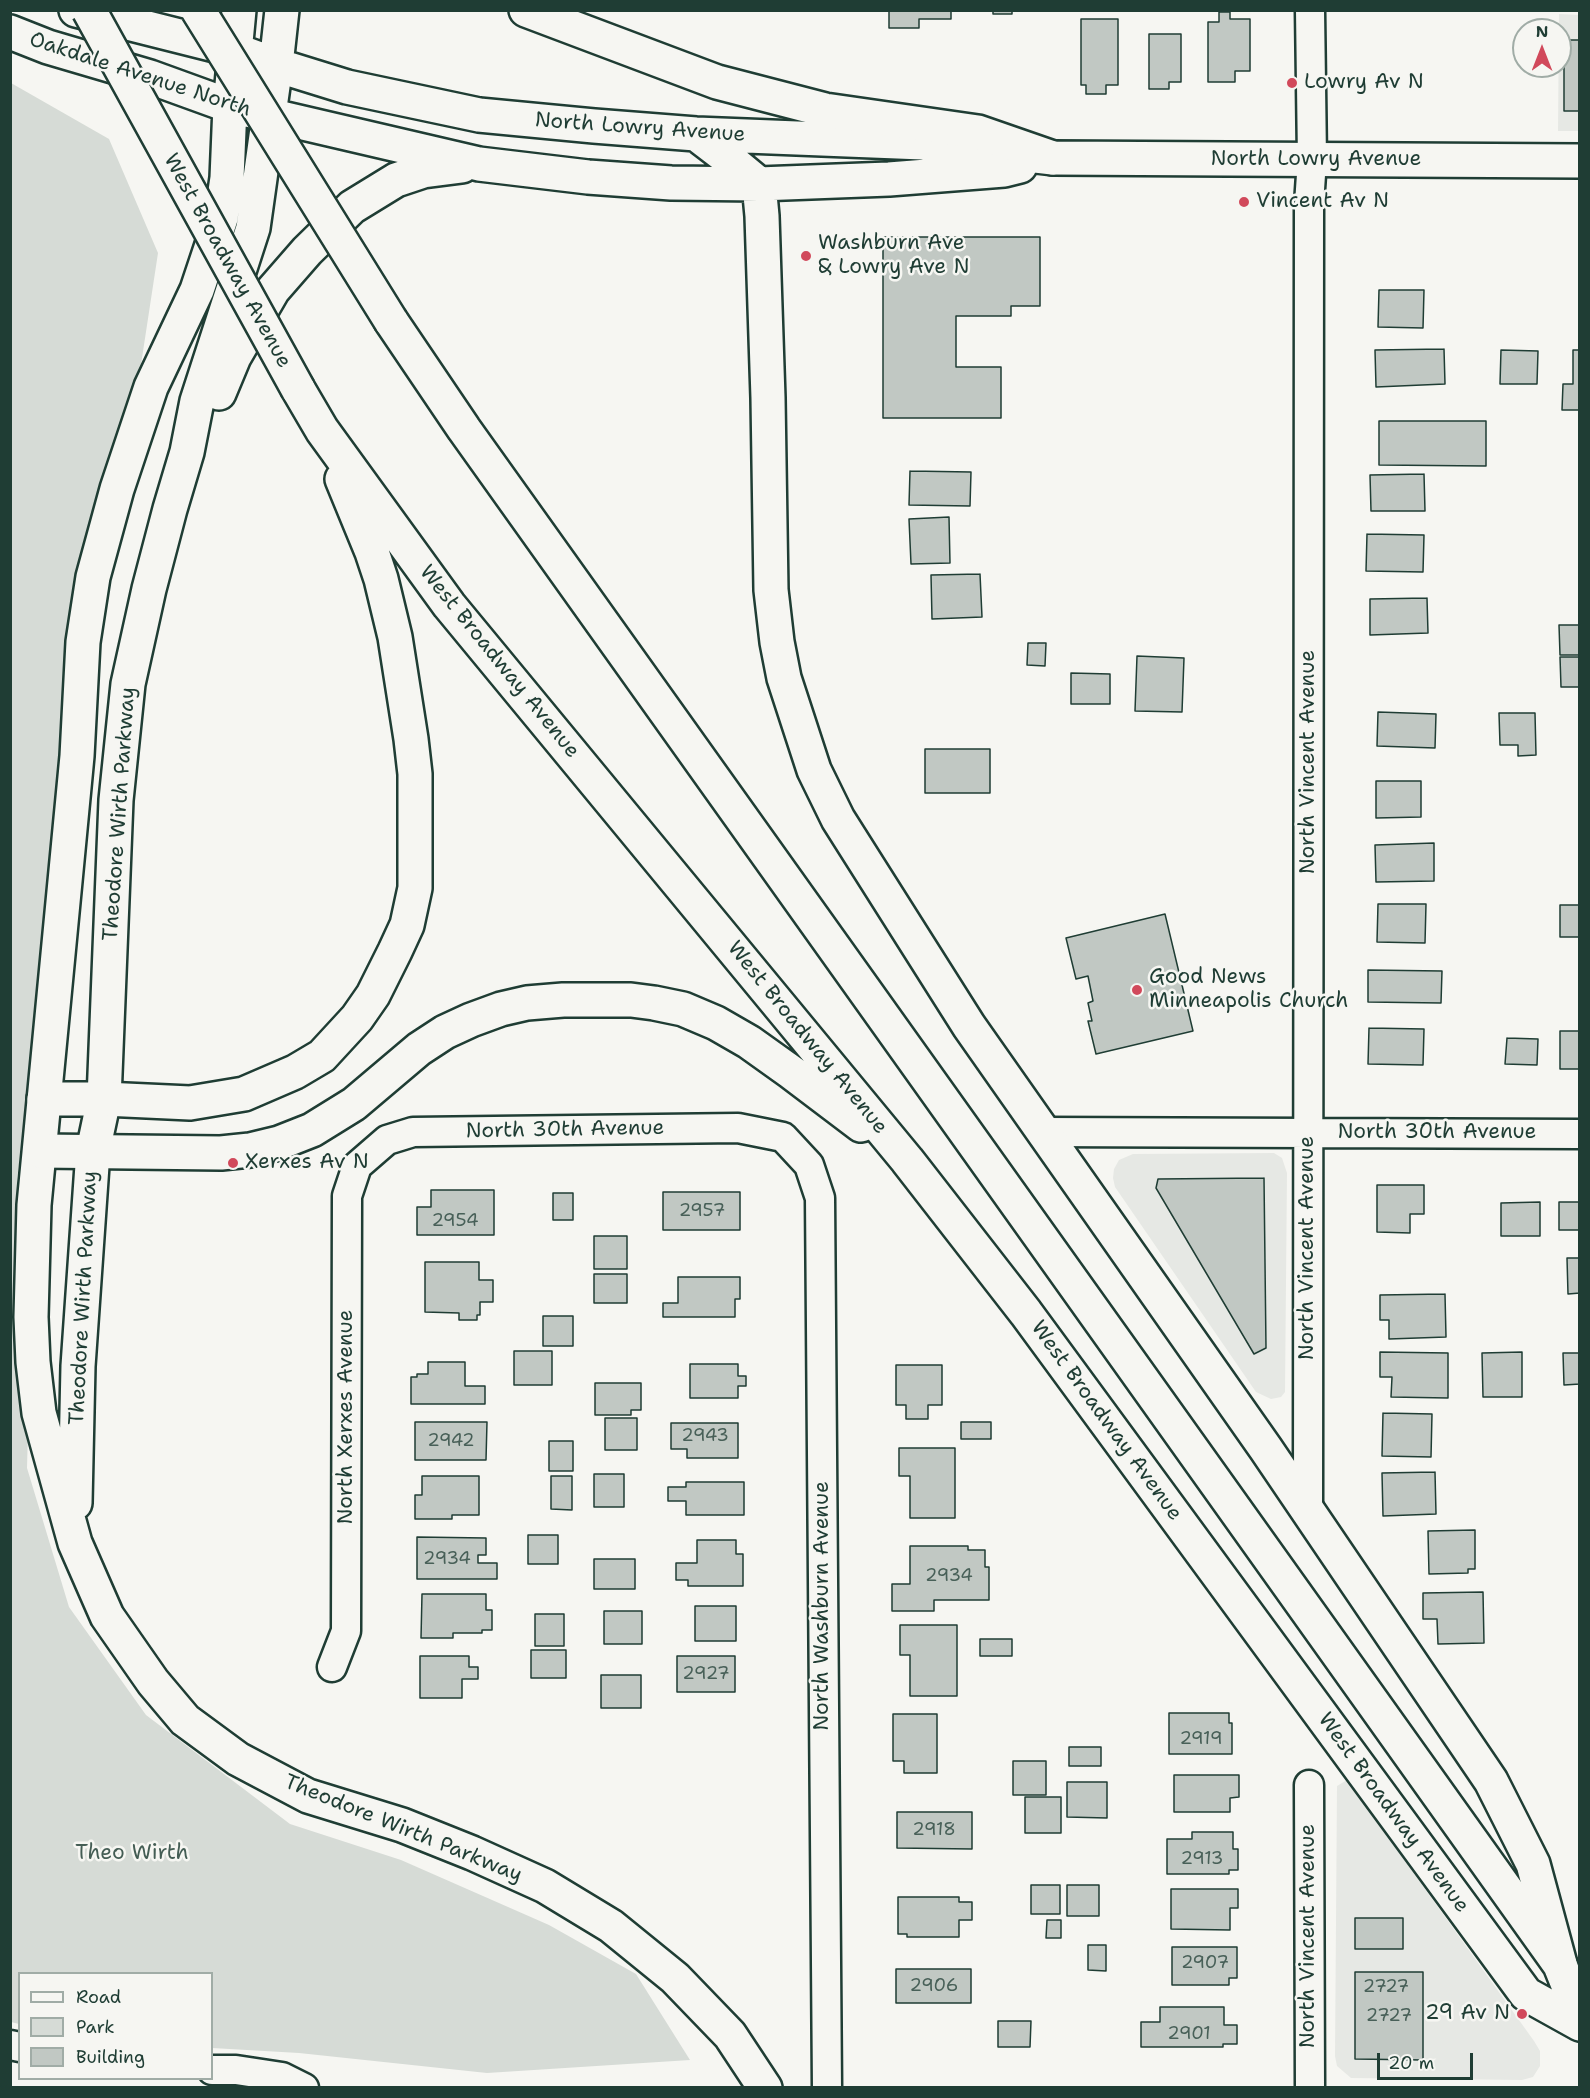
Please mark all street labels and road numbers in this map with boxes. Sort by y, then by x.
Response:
street label: Oakdale Avenue North [26,27,254,123]
street label: North Lowry Avenue [534,108,746,148]
street label: North Lowry Avenue [1211,147,1421,173]
street label: West Broadway Avenue [158,150,296,372]
street label: West Broadway Avenue [413,560,585,764]
street label: North Vincent Avenue [1296,650,1322,874]
street label: Theodore Wirth Parkway [99,686,141,942]
street label: West Broadway Avenue [721,936,893,1140]
street label: North 30th Avenue [465,1116,665,1144]
street label: North 30th Avenue [1338,1120,1536,1146]
street label: North Vincent Avenue [1295,1136,1321,1360]
street label: Theodore Wirth Parkway [65,1170,103,1426]
street label: North Xerxes Avenue [334,1310,360,1524]
street label: West Broadway Avenue [1025,1316,1187,1526]
street label: North Washburn Avenue [810,1481,836,1731]
street label: West Broadway Avenue [1312,1708,1474,1918]
street label: Theodore Wirth Parkway [280,1770,526,1888]
street label: North Vincent Avenue [1296,1824,1322,2048]

